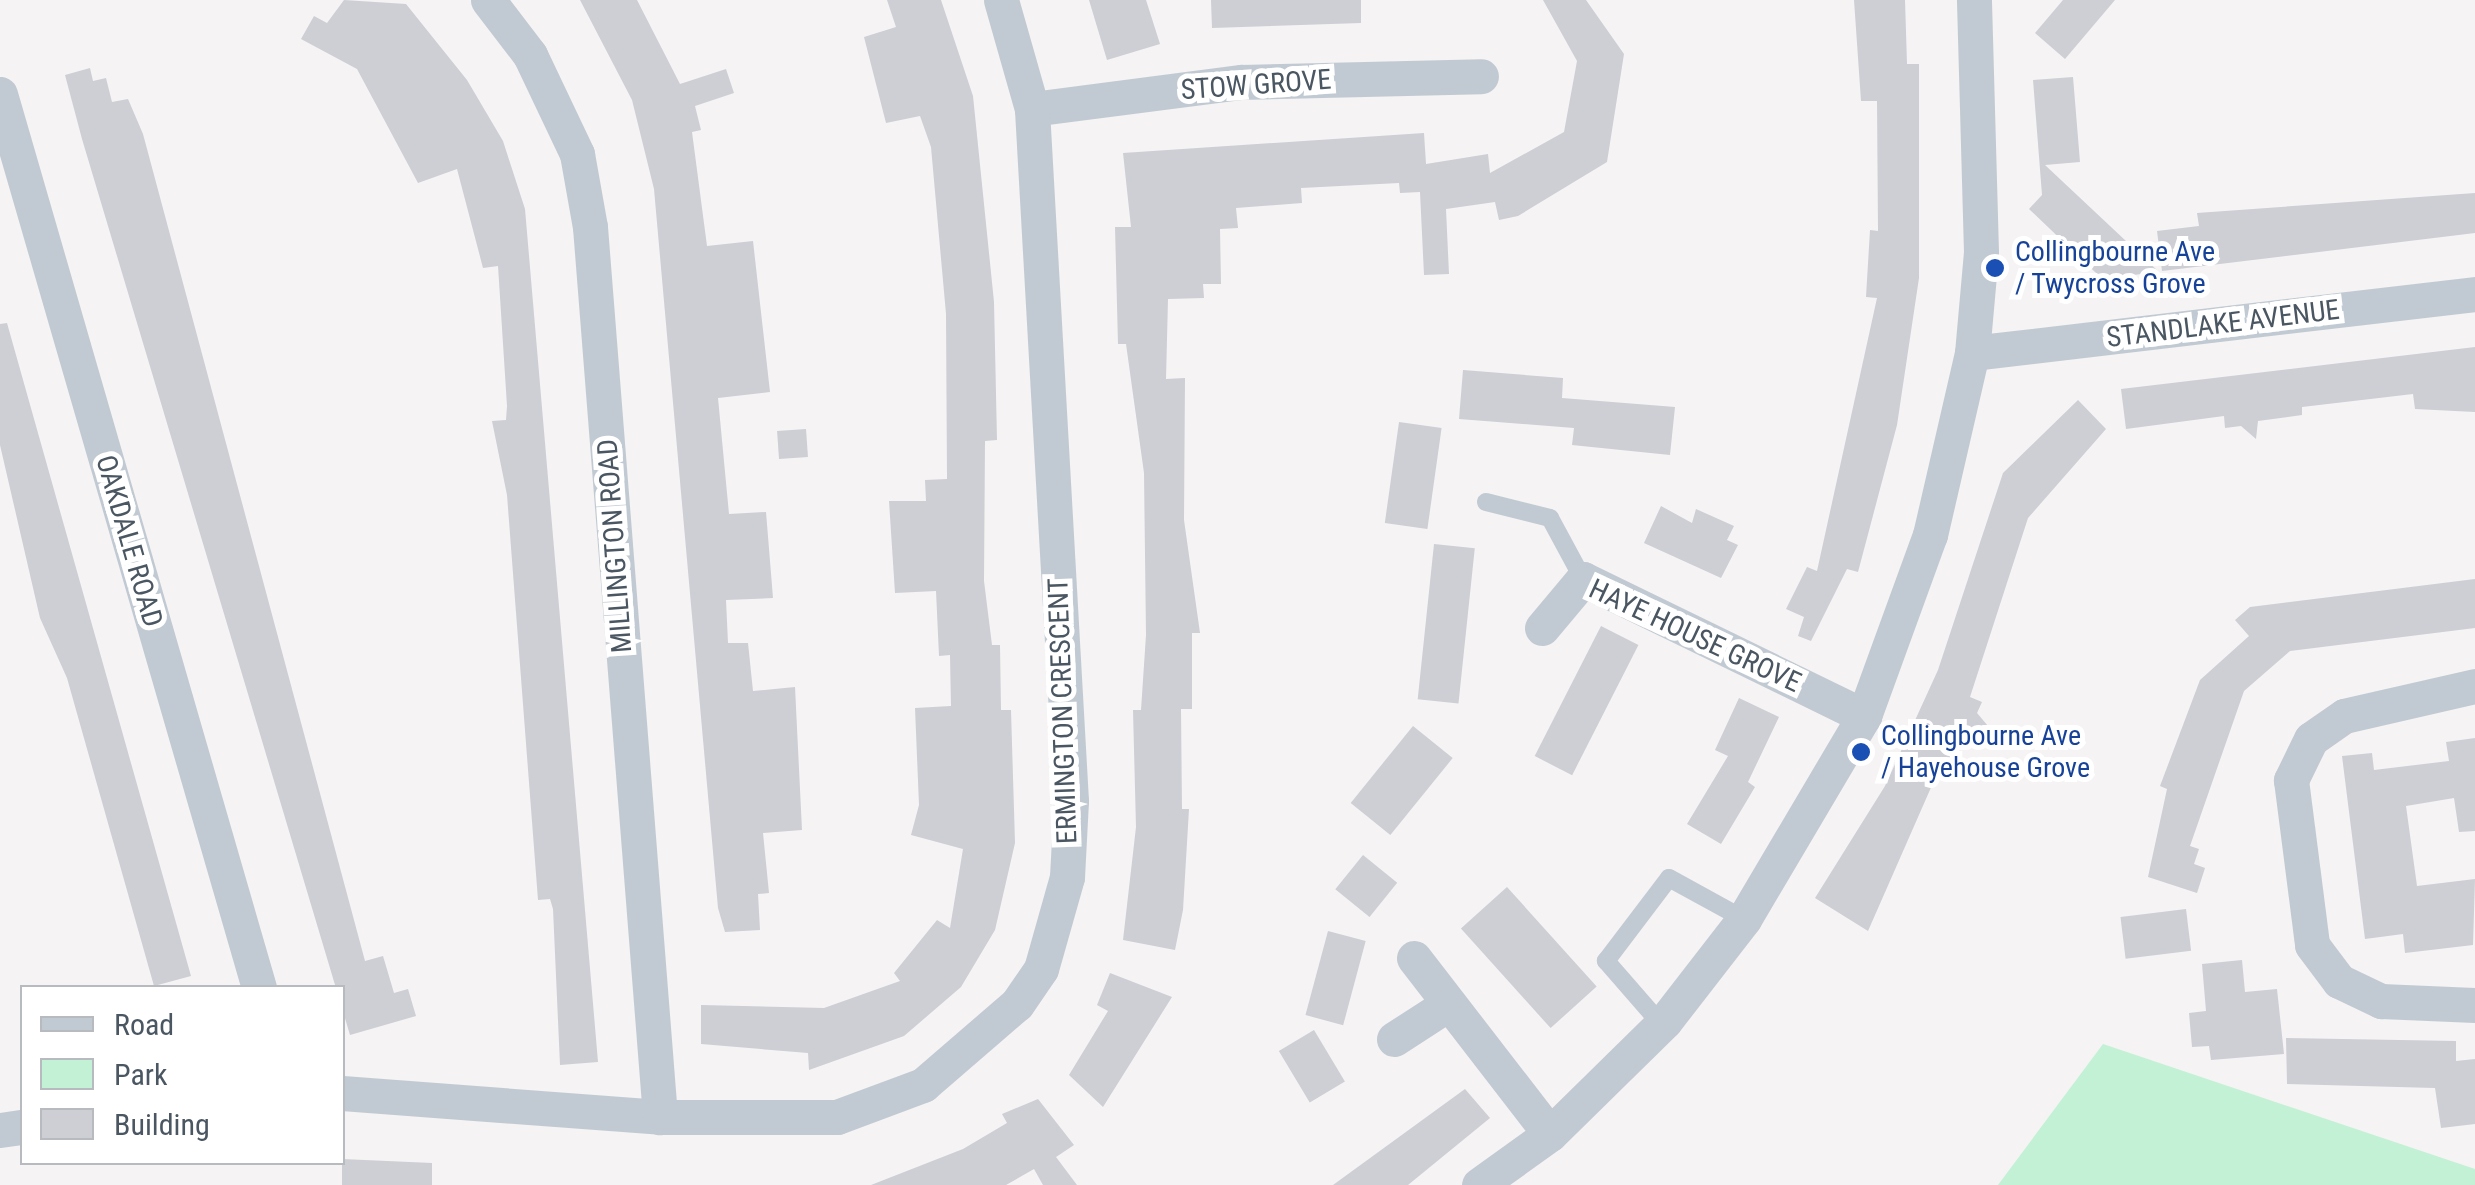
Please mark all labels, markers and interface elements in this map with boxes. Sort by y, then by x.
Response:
street label: STOW GROVE [1180,63,1332,107]
place label: Collingbourne Ave / Twycross Grove [2015,235,2215,301]
marker: Collingbourne Ave / Twycross Grove [1984,257,2006,279]
street label: STANDLAKE AVENUE [2105,293,2341,355]
street label: MILLINGTON ROAD [591,438,639,654]
street label: OAKDALE ROAD [88,451,170,631]
street label: HAYE HOUSE GROVE [1584,572,1806,700]
street label: ERMINGTON CRESCENT [1042,577,1084,845]
place label: Collingbourne Ave / Hayehouse Grove [1881,719,2090,785]
marker: Collingbourne Ave / Hayehouse Grove [1850,741,1872,763]
legend [20,985,345,1165]
text: Road [114,1007,174,1042]
text: Park [114,1057,168,1092]
text: Building [114,1107,210,1142]

